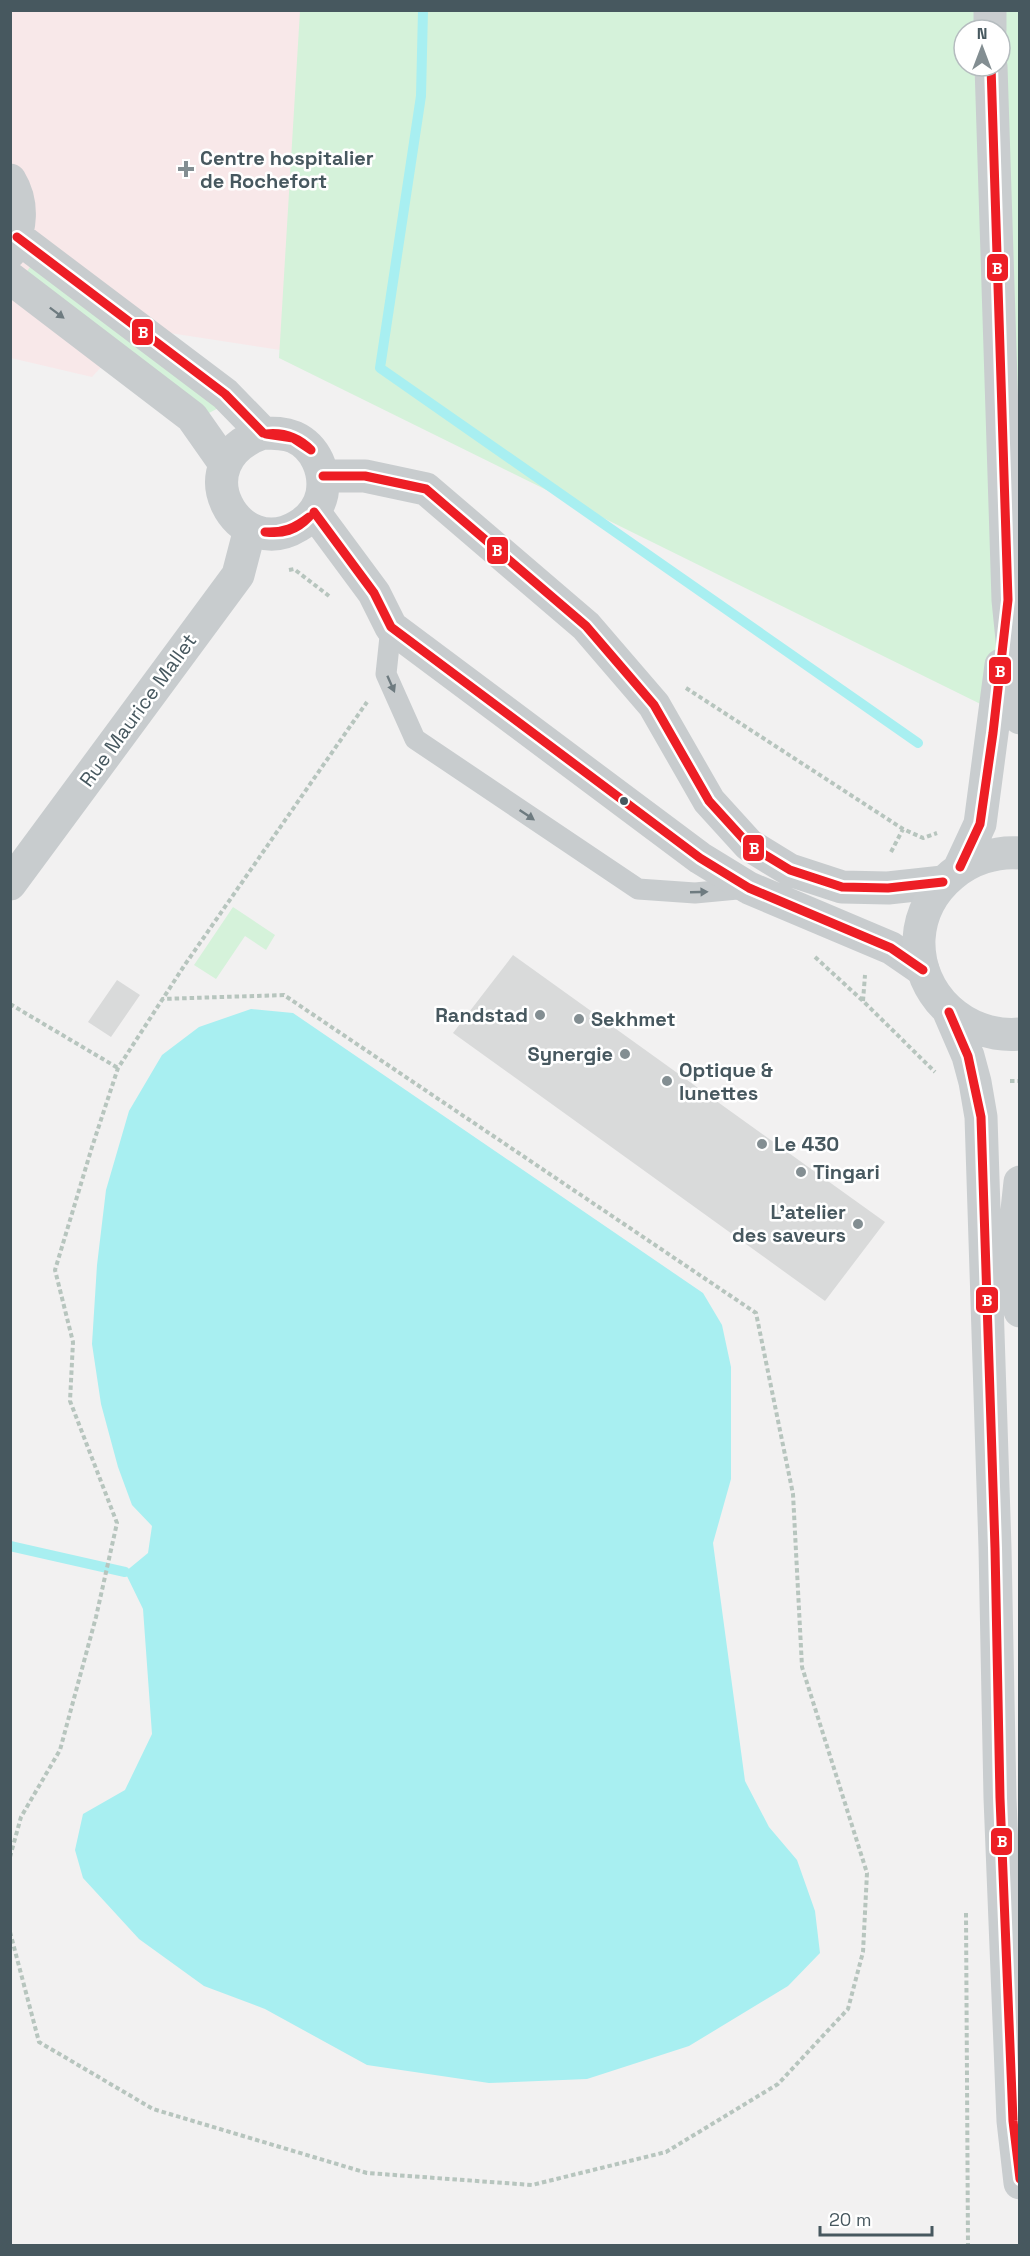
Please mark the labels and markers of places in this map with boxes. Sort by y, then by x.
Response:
place label: Centre hospitalier de Rochefort [200,145,374,194]
marker: Centre hospitalier de Rochefort [177,160,195,178]
unlabelled marker [618,795,630,807]
place label: Randstad [435,1002,528,1028]
place label: Sekhmet [591,1006,676,1032]
marker: Randstad [533,1008,547,1022]
marker: Sekhmet [572,1012,586,1026]
place label: Synergie [528,1041,613,1067]
marker: Synergie [618,1047,632,1061]
place label: Optique & lunettes [679,1057,773,1106]
marker: Optique & lunettes [660,1074,674,1088]
place label: Le 430 [774,1131,839,1157]
marker: Le 430 [755,1137,769,1151]
place label: Tingari [813,1159,880,1185]
marker: Tingari [794,1165,808,1179]
place label: L'atelier des saveurs [732,1199,846,1248]
marker: L'atelier des saveurs [851,1217,865,1231]

